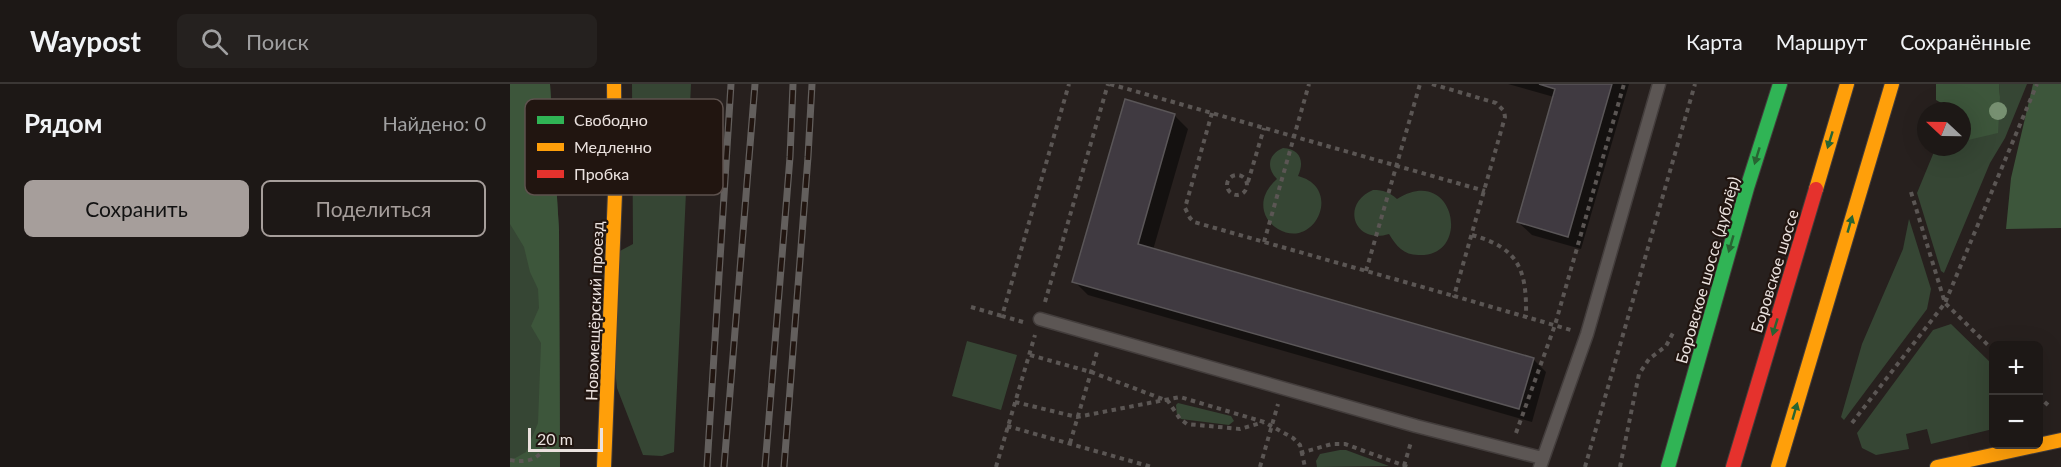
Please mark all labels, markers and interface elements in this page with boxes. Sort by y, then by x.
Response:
search box [177,14,597,68]
text: Waypost [30,24,141,58]
icon: search [198,25,231,58]
text: Поиск [246,28,309,55]
text: Карта [1686,29,1743,54]
text: Маршрут [1776,29,1867,54]
text: Сохранённые [1900,29,2031,54]
legend [525,99,723,195]
north arrow [1917,102,1971,156]
text: Рядом [24,107,102,139]
text: Свободно [574,110,648,129]
text: Найдено: 0 [383,111,486,135]
one-way arrow [1825,131,1834,149]
text: Медленно [574,137,652,156]
one-way arrow [1752,147,1761,165]
text: Пробка [574,164,629,183]
street label: Боровское шоссе (дублёр) [1671,174,1743,366]
button: Сохранить [24,180,249,237]
button: Поделиться [261,180,486,237]
street label: Боровское шоссе [1746,207,1802,335]
one-way arrow [1846,215,1855,233]
street label: Новомещёрский проезд [581,221,607,401]
one-way arrow [1726,235,1735,253]
one-way arrow [1770,318,1779,336]
map controls [1989,341,2043,449]
button: + [1989,341,2043,395]
button: − [1989,395,2043,449]
one-way arrow [1791,402,1800,420]
scale bar [528,425,603,452]
text: 20 m [537,429,573,448]

